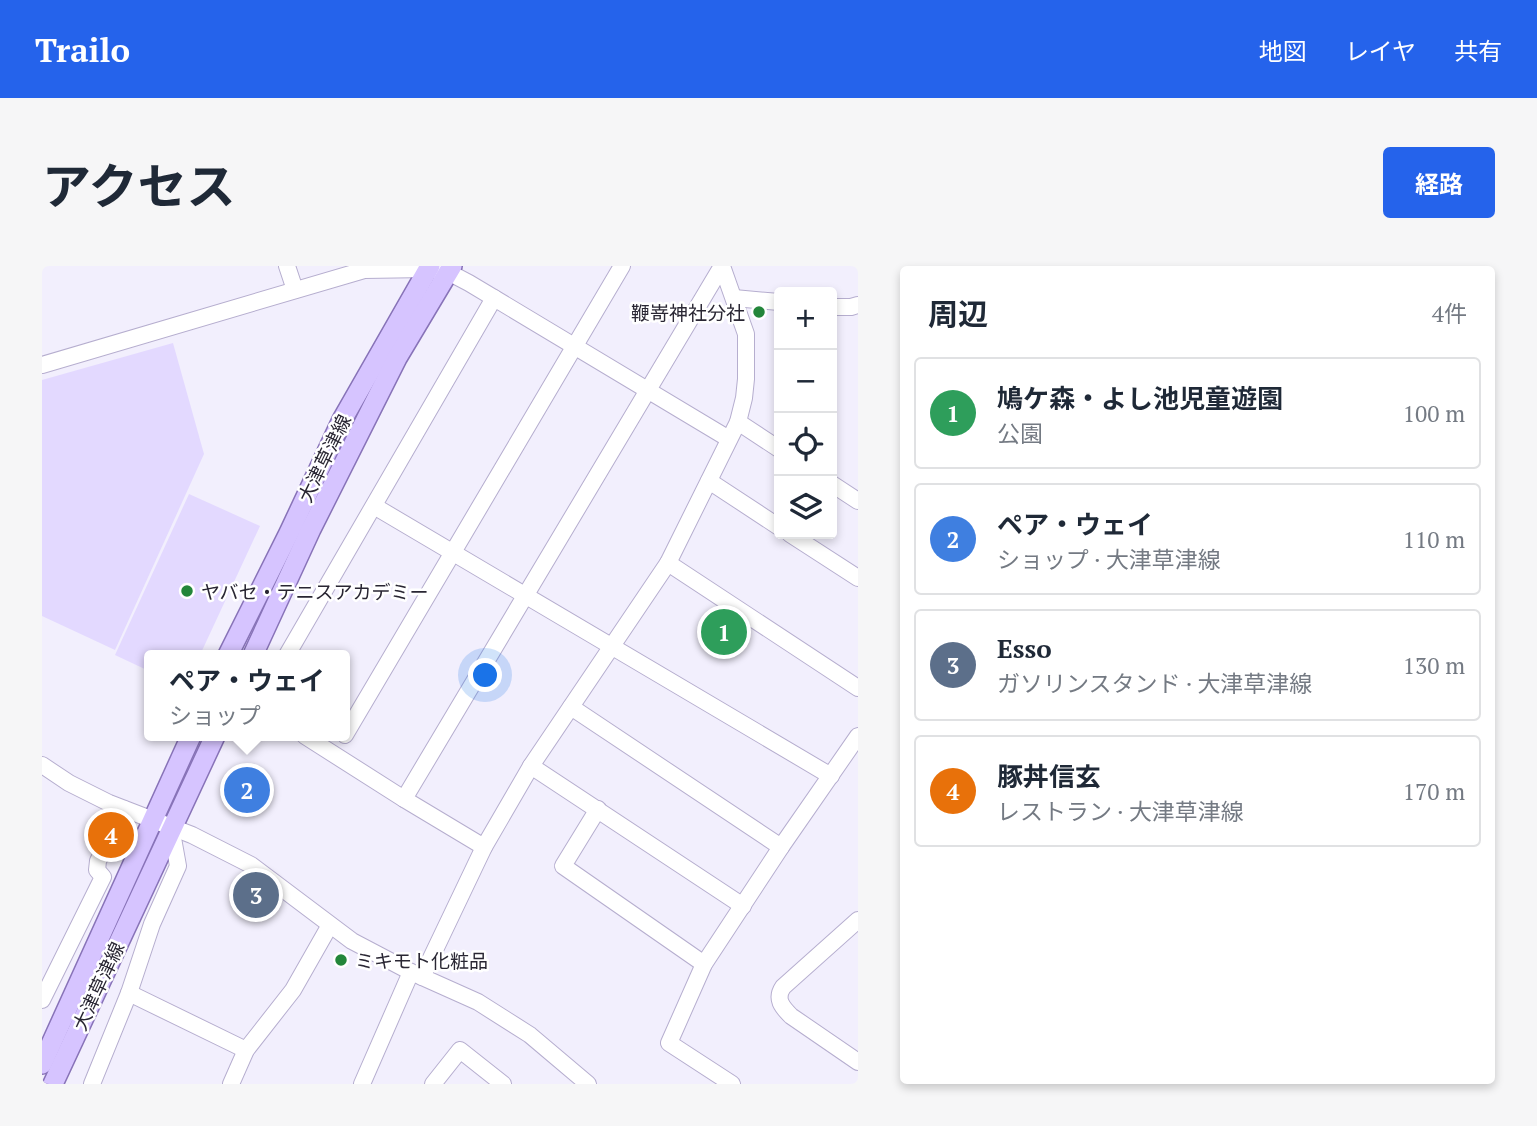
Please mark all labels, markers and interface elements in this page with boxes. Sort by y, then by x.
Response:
text: Trailo [35,28,130,71]
text: 地図 [1259,35,1307,67]
text: レイヤ [1345,35,1416,67]
text: 共有 [1454,35,1502,67]
button: 経路 [1383,147,1495,218]
text: アクセス [42,153,236,218]
map controls [774,287,837,539]
button: + [774,287,837,350]
text: 周辺 [928,294,988,334]
text: 4件 [1432,298,1467,329]
place label: 鞭嵜神社分社 [631,300,745,325]
marker: 鞭嵜神社分社 [751,304,767,320]
button: − [774,350,837,413]
text: 鳩ケ森・よし池児童遊園 [997,381,1283,415]
text: 1 [947,398,960,429]
text: 100 m [1403,398,1465,429]
street label: 大津草津線 [292,410,356,506]
button: locate [774,413,837,476]
text: 公園 [997,418,1043,449]
button: layers [774,476,837,539]
text: ペア・ウェイ [997,507,1153,541]
text: 2 [947,524,960,555]
text: 110 m [1403,524,1465,555]
text: ショップ · 大津草津線 [997,544,1221,575]
place label: ヤバセ・テニスアカデミー [201,579,429,604]
marker: ヤバセ・テニスアカデミー [179,583,195,599]
pin: 1 [701,606,747,658]
text: Esso [997,631,1052,665]
popup [144,650,350,741]
text: 3 [947,650,960,681]
text: 130 m [1403,650,1465,681]
your location [468,658,502,692]
text: ペア・ウェイ [169,663,325,697]
text: ガソリンスタンド · 大津草津線 [997,668,1312,699]
text: ショップ [169,700,261,731]
text: 豚丼信玄 [997,759,1101,793]
pin: 2 [224,764,270,816]
text: 4 [947,776,960,807]
text: 170 m [1403,776,1465,807]
text: レストラン · 大津草津線 [997,796,1244,827]
pin: 4 [88,809,134,861]
pin: 3 [233,869,279,921]
street label: 大津草津線 [67,938,129,1034]
place label: ミキモト化粧品 [355,948,488,973]
marker: ミキモト化粧品 [333,952,349,968]

